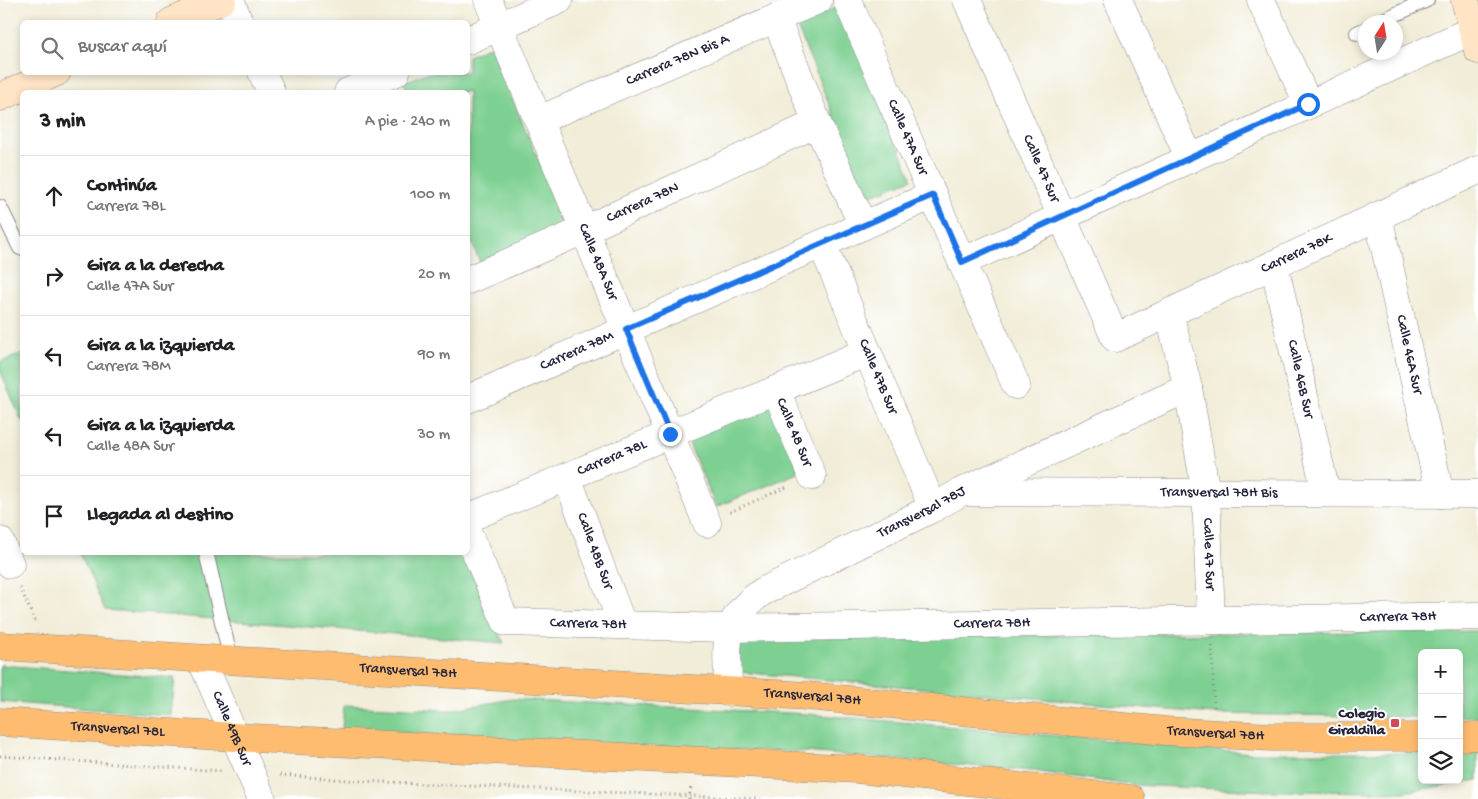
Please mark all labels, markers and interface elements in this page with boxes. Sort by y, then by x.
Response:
north arrow [1358,15,1403,60]
search box [20,20,470,75]
street label: Carrera 78N Bis A [623,30,733,90]
icon: search [38,34,66,62]
text: Buscar aquí [78,36,167,59]
route start [1297,93,1320,116]
street label: Calle 47A Sur [883,97,933,180]
text: 3 min [40,110,85,135]
text: A pie · 240 m [365,113,450,132]
street label: Calle 47 Sur [1018,132,1064,207]
text: Continúa [87,175,157,198]
street label: Carrera 78N [604,178,682,227]
icon: ahead [40,182,68,210]
text: 100 m [410,186,450,205]
text: Carrera 78L [87,198,165,217]
street label: Calle 48A Sur [574,221,622,305]
street label: Carrera 78K [1258,229,1337,278]
text: Gira a la derecha [87,255,224,278]
icon: right [40,262,68,290]
text: 20 m [418,266,450,285]
text: Calle 47A Sur [87,278,173,297]
street label: Calle 46A Sur [1391,313,1427,398]
street label: Carrera 78M [537,327,617,375]
text: Gira a la izquierda [87,335,234,358]
street label: Calle 47B Sur [854,336,902,419]
street label: Calle 46B Sur [1283,338,1318,422]
icon: left [40,342,68,370]
text: 90 m [418,346,450,365]
text: Carrera 78M [87,358,171,377]
street label: Calle 48 Sur [771,395,817,471]
text: Gira a la izquierda [87,415,234,438]
icon: left [40,422,68,450]
route end [659,423,682,446]
text: 30 m [417,426,450,445]
street label: Carrera 78L [575,435,650,481]
text: Calle 48A Sur [87,438,174,457]
street label: Transversal 78J [874,482,970,543]
street label: Transversal 78H Bis [1159,484,1278,502]
icon: arrive [40,502,68,530]
text: Llegada al destino [87,504,233,527]
street label: Calle 48B Sur [572,510,618,593]
street label: Calle 47 Sur [1198,518,1219,592]
street label: Carrera 78H [1360,608,1437,627]
street label: Carrera 78H [550,614,627,634]
street label: Carrera 78H [954,614,1031,633]
map controls [1418,649,1463,784]
button: + [1418,649,1463,694]
street label: Transversal 78H [358,659,458,683]
street label: Transversal 78H [762,684,862,710]
street label: Calle 49B Sur [207,689,256,770]
button: − [1418,694,1463,739]
place label: Colegio Giraldilla [1328,705,1386,740]
street label: Transversal 78L [69,717,166,742]
marker: Colegio Giraldilla [1389,717,1401,729]
street label: Transversal 78H [1166,722,1265,746]
button: layers [1418,739,1463,784]

